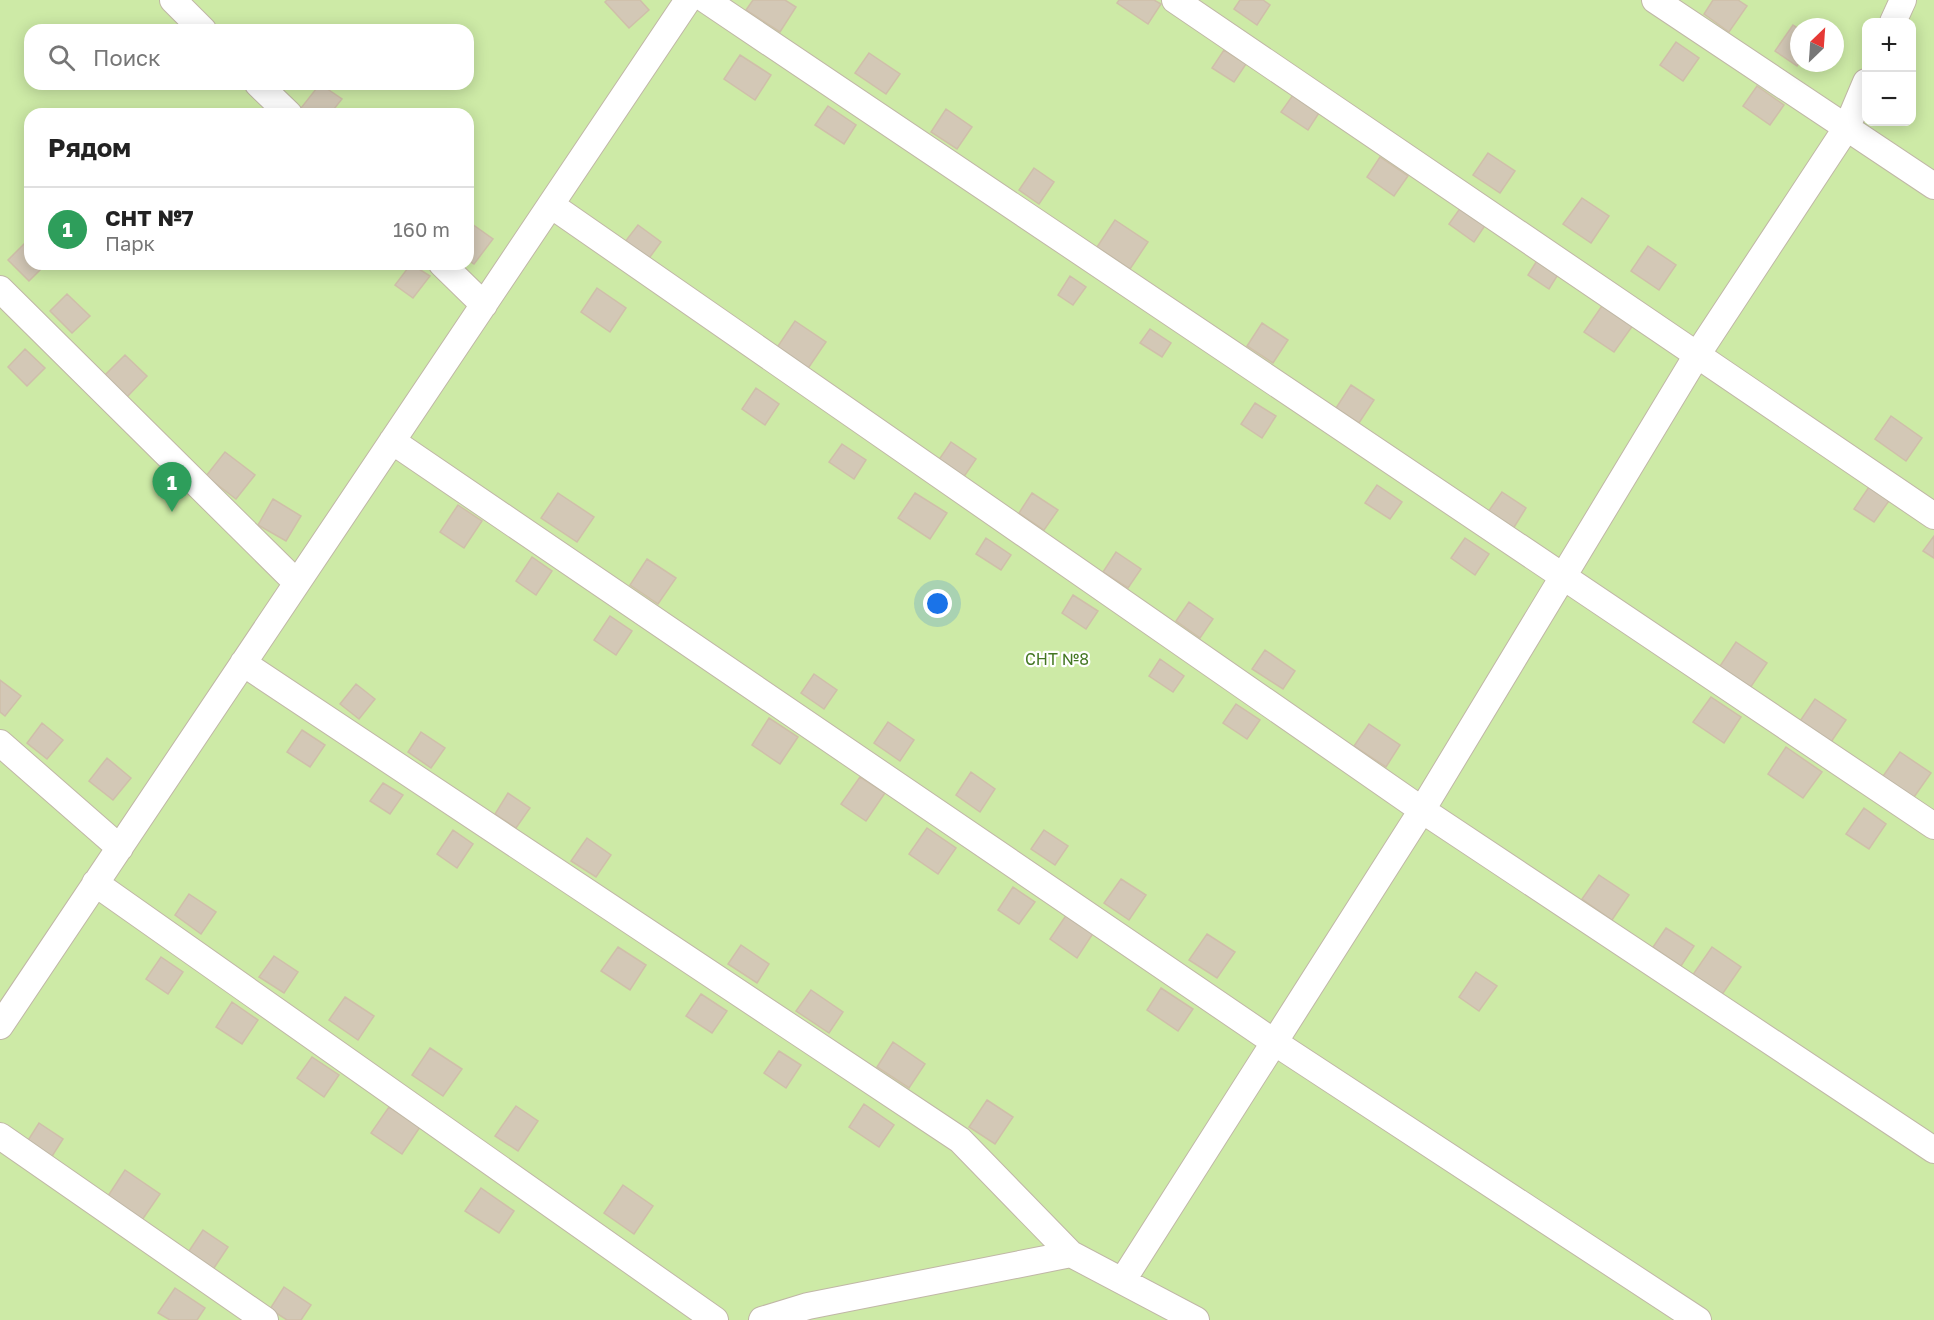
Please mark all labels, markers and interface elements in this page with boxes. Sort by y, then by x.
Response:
north arrow [1790,18,1844,72]
map controls [1862,18,1916,126]
button: + [1862,18,1916,72]
search box [24,24,474,90]
icon: search [45,41,78,74]
text: Поиск [93,44,161,71]
button: − [1862,72,1916,126]
text: Рядом [48,132,131,163]
text: СНТ №7 [105,204,194,231]
text: 1 [62,217,73,241]
text: 160 m [393,217,450,241]
text: Парк [105,231,155,255]
pin: 1 [152,462,192,512]
your location [923,589,952,618]
park label: СНТ №8 [1025,649,1089,669]

